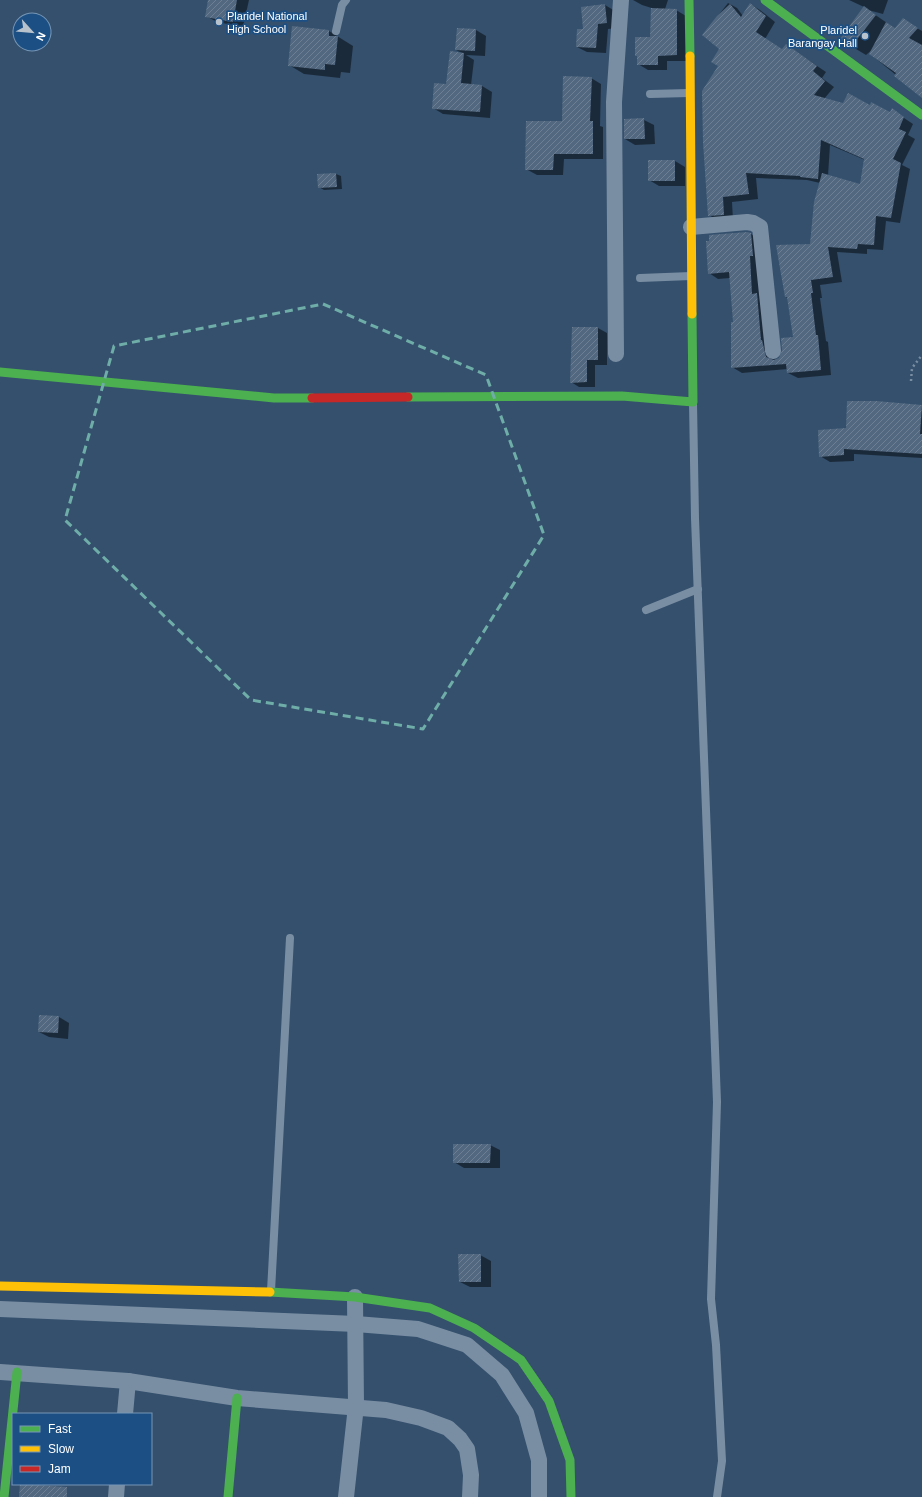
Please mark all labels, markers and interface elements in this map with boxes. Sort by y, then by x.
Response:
place label: Plaridel National High School [227,10,307,35]
north arrow [12,12,52,52]
marker: Plaridel National High School [214,17,224,27]
place label: Plaridel Barangay Hall [788,24,857,49]
text: N [34,30,48,43]
marker: Plaridel Barangay Hall [860,31,870,41]
legend [12,1413,152,1485]
text: Fast [48,1422,72,1436]
text: Slow [48,1442,74,1456]
text: Jam [48,1462,71,1476]

